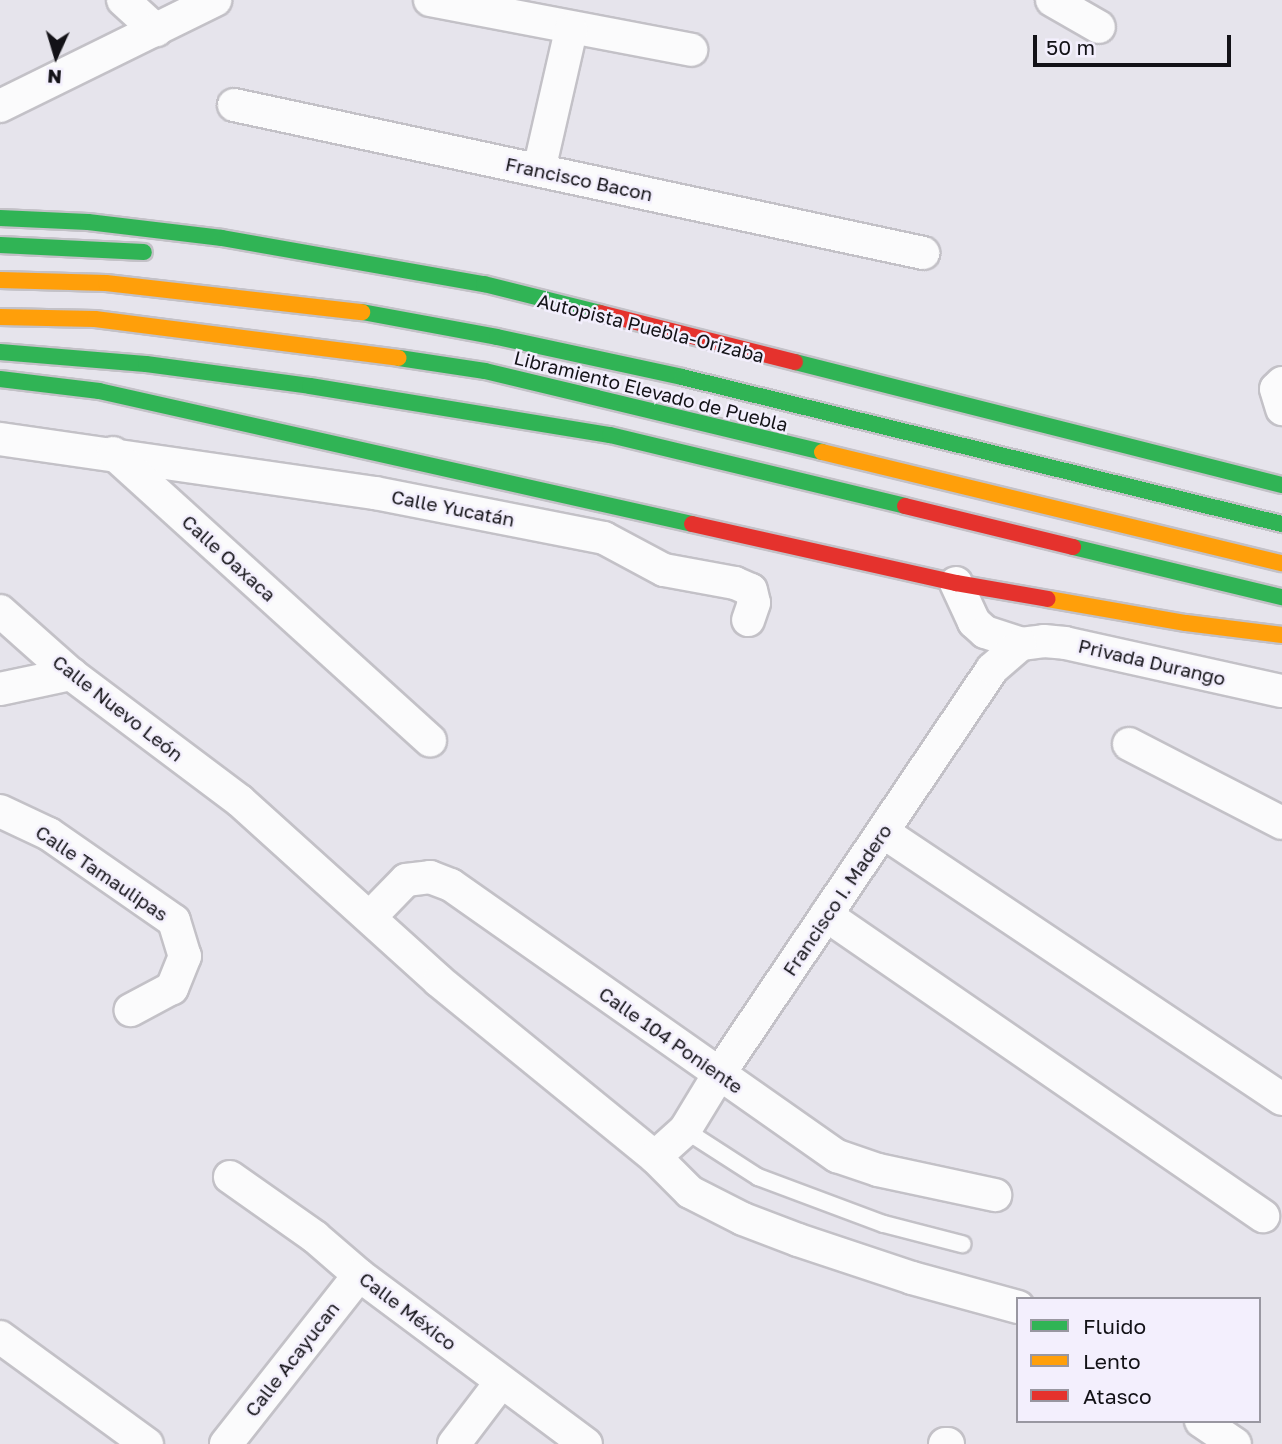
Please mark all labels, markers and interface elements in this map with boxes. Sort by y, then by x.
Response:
north arrow [21,21,91,91]
scale bar [1037,21,1235,65]
text: 50 m [1046,34,1095,60]
text: N [46,65,63,89]
street label: Francisco Bacon [503,152,655,206]
street label: Autopista Puebla-Orizaba [535,289,767,367]
street label: Libramiento Elevado de Puebla [512,346,790,436]
street label: Calle Yucatán [390,485,516,531]
street label: Calle Oaxaca [177,510,281,606]
street label: Privada Durango [1076,634,1228,690]
street label: Calle Nuevo León [48,650,188,766]
street label: Calle Tamaulipas [31,820,173,926]
street label: Francisco I. Madero [778,820,896,980]
street label: Calle 104 Poniente [595,982,747,1098]
street label: Calle México [355,1267,461,1355]
street label: Calle Acayucan [240,1297,344,1421]
legend [1016,1297,1261,1423]
text: Fluido [1083,1313,1146,1339]
text: Lento [1083,1348,1141,1374]
text: Atasco [1083,1383,1152,1409]

